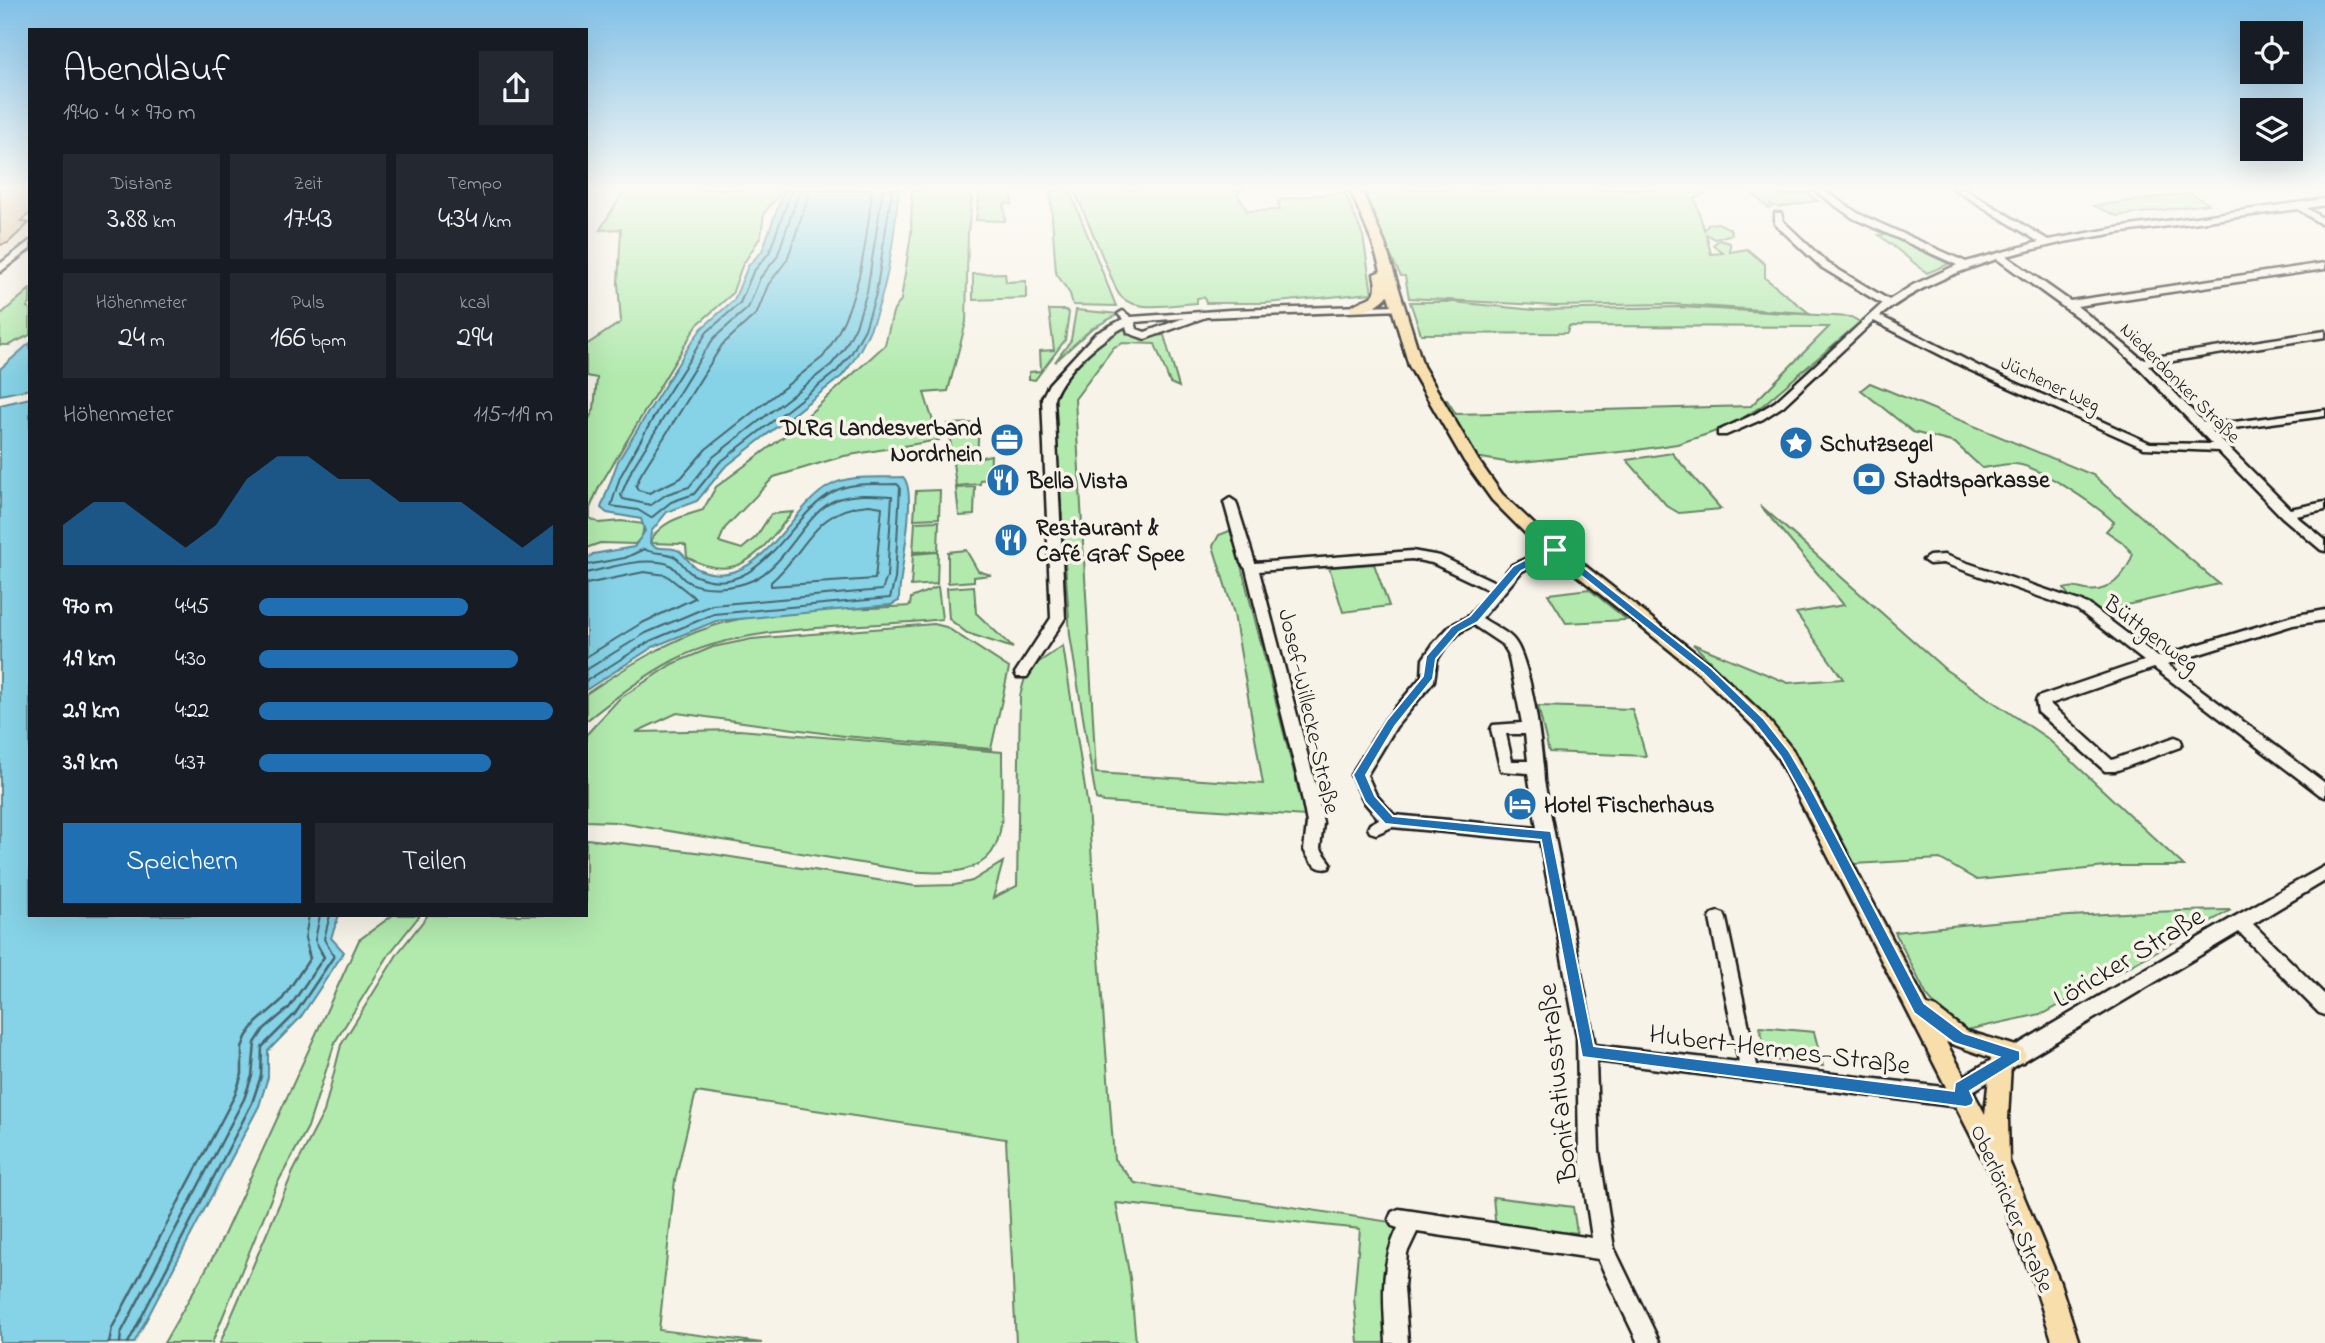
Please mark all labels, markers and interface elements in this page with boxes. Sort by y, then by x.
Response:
map controls [2240,21,2303,161]
button: locate [2240,21,2303,84]
text: Abendlauf [63,43,230,99]
button: share [479,51,553,125]
text: 19:40 · 4 × 970 m [63,97,196,130]
button: layers [2240,98,2303,161]
text: Distanz [111,171,172,198]
text: Zeit [293,171,323,198]
text: Tempo [447,171,502,198]
text: 3.88 [107,198,148,242]
text: 17:43 [283,198,333,242]
text: 4:34 [438,198,478,242]
text: km [148,209,176,236]
text: /km [478,209,511,236]
text: Höhenmeter [96,290,187,317]
text: Puls [291,290,325,317]
text: kcal [460,290,490,317]
text: 24 [118,317,145,361]
text: 166 [270,317,306,361]
text: 294 [457,317,493,361]
street label: Niederdonker Straße [2113,318,2246,450]
text: m [145,328,165,355]
text: bpm [306,328,346,355]
street label: Jüchener Weg [1995,351,2104,422]
text: Höhenmeter [63,399,174,432]
text: 115–119 m [473,399,553,432]
place label: DLRG Landesverband Nordrhein [779,413,982,472]
office icon: DLRG Landesverband Nordrhein [988,421,1026,459]
place icon: Schutzsegel [1777,424,1815,462]
place label: Schutzsegel [1820,429,1933,464]
bank icon: Stadtsparkasse [1850,460,1888,498]
restaurant icon: Bella Vista [984,461,1022,499]
place label: Stadtsparkasse [1894,465,2050,498]
place label: Bella Vista [1027,466,1128,499]
place label: Restaurant & Café Graf Spee [1036,513,1185,572]
pin [1525,520,1585,580]
restaurant icon: Restaurant & Café Graf Spee [992,521,1030,559]
icon: arrive [1536,531,1574,569]
street label: Büttgenweg [2095,588,2205,683]
text: 970 m [63,591,113,624]
text: 4:45 [175,591,209,624]
street label: Josef-Willecke-Straße [1268,606,1347,818]
text: 1.9 km [63,643,116,676]
text: 4:30 [175,643,206,676]
text: 2.9 km [63,695,120,728]
text: 4:22 [175,695,209,728]
text: 3.9 km [63,747,118,780]
text: 4:37 [175,747,205,780]
hotel icon: Hotel Fischerhaus [1501,785,1539,823]
place label: Hotel Fischerhaus [1544,790,1715,823]
button: Speichern [63,823,301,903]
button: Teilen [315,823,553,903]
street label: Löricker Straße [2046,897,2214,1020]
street label: Bonifatiusstraße [1529,981,1590,1185]
street label: Hubert-Hermes-Straße [1647,1015,1913,1088]
street label: Oberlöricker Straße [1960,1120,2061,1299]

